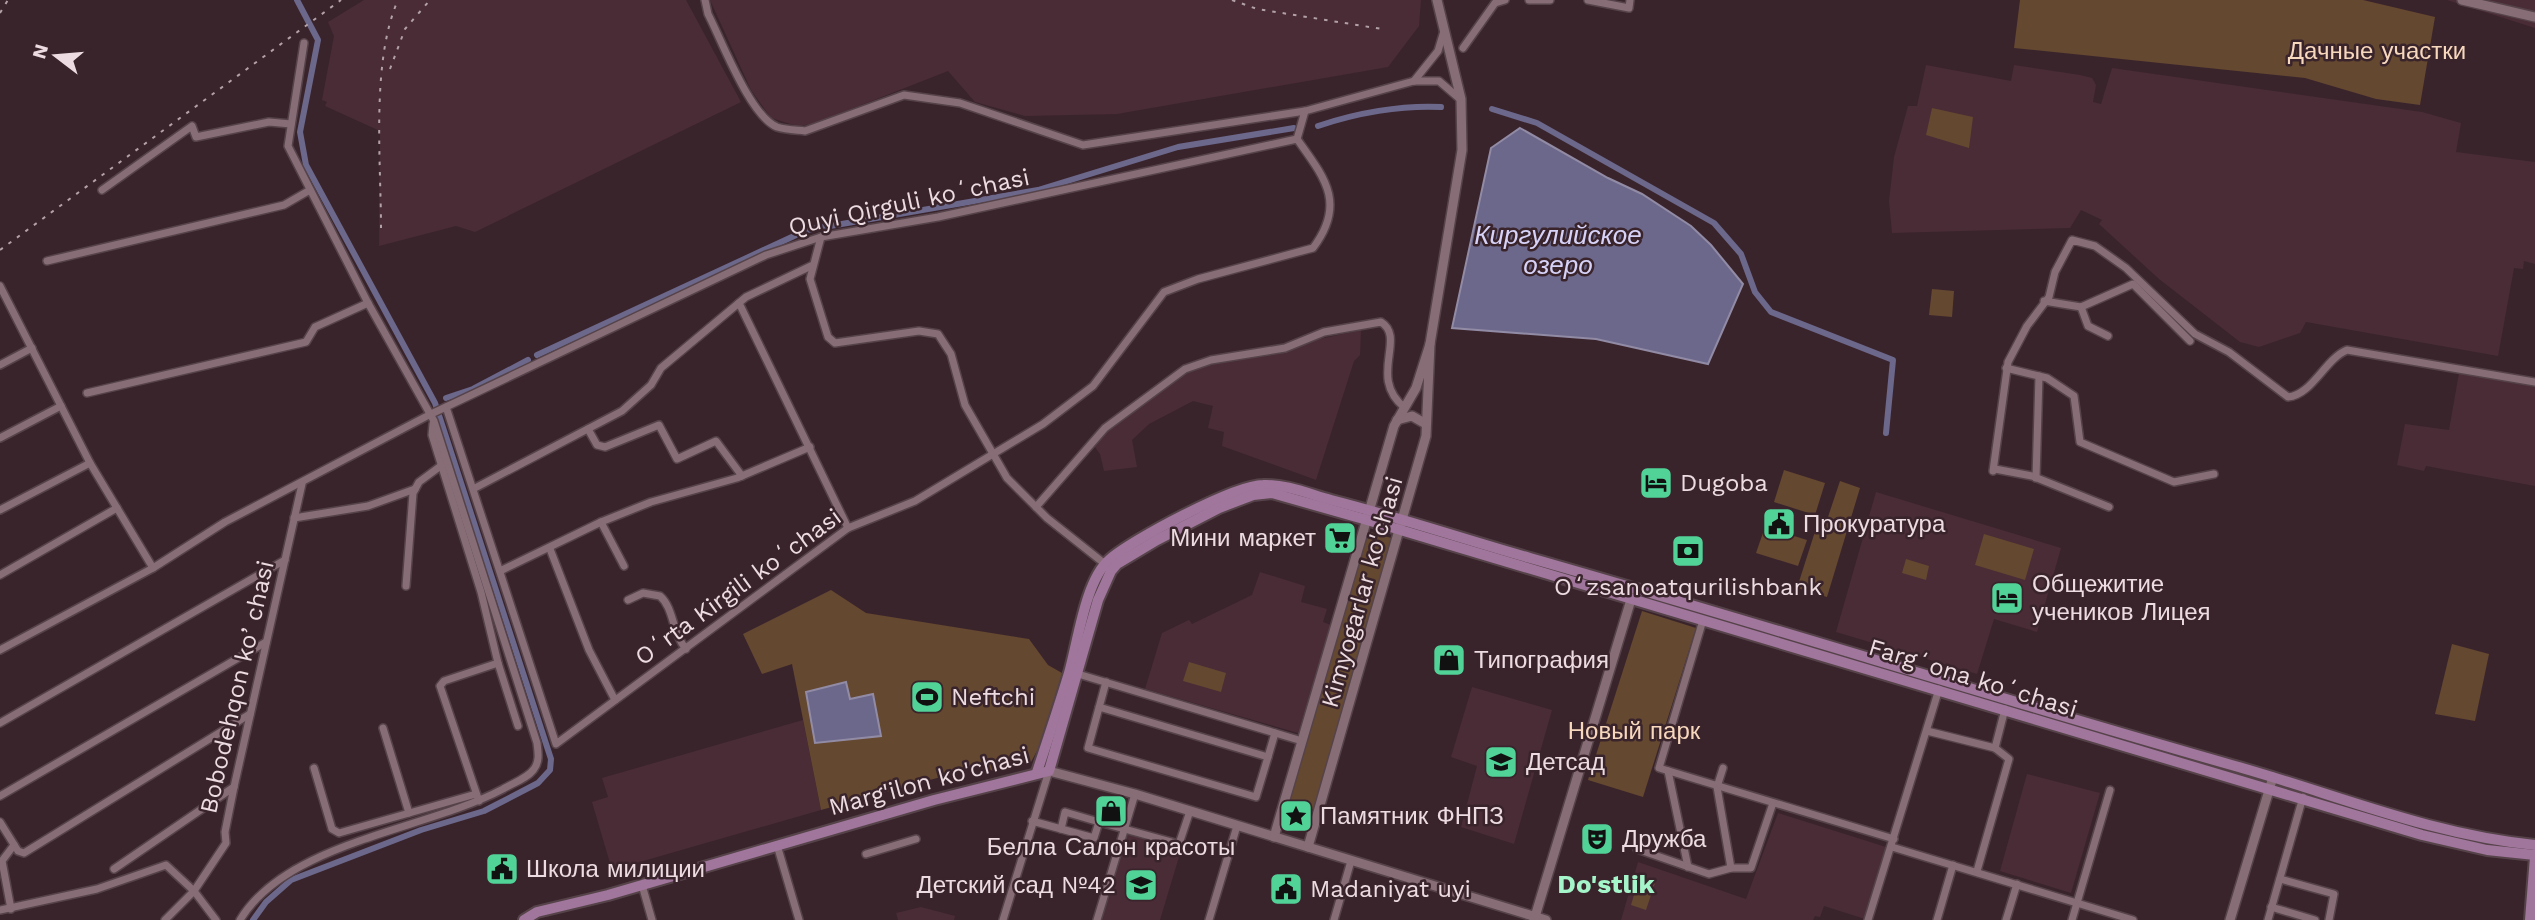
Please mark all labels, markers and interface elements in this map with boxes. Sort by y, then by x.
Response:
north arrow [21,21,91,91]
park label: Дачные участки [2288,37,2466,65]
text: N [27,42,53,61]
street label: Quyi Qirguli koʻchasi [786,163,1032,241]
water label: Киргулийское озеро [1474,220,1642,280]
hotel icon: Dugoba [1637,464,1675,502]
place label: Dugoba [1680,469,1768,497]
street label: Kimyogarlar ko'chasi [1316,473,1408,711]
street label: Oʻrta Kirgili koʻchasi [629,503,847,671]
public building icon: Прокуратура [1760,505,1798,543]
place label: Прокуратура [1803,510,1946,538]
supermarket icon: Мини маркет [1321,519,1359,557]
place label: Мини маркет [1170,524,1316,552]
bank icon: Oʻzsanoatqurilishbank [1669,532,1707,570]
street label: Bobodehqon koʼchasi [194,558,280,816]
place label: Общежитие учеников Лицея [2032,570,2211,626]
place label: Oʻzsanoatqurilishbank [1554,573,1822,601]
hotel icon: Общежитие учеников Лицея [1988,579,2026,617]
street label: Fargʻona koʻchasi [1865,633,2081,723]
shop icon: Типография [1430,641,1468,679]
place label: Типография [1474,646,1609,674]
sports icon: Neftchi [908,678,946,716]
place label: Neftchi [951,683,1035,711]
park label: Новый парк [1568,717,1701,745]
street label: Marg'ilon ko'chasi [826,741,1032,821]
school or university icon: Детсад [1482,743,1520,781]
place label: Детсад [1526,748,1605,776]
shop icon: Белла Салон красоты [1092,792,1130,830]
place icon: Памятник ФНПЗ [1277,797,1315,835]
place label: Памятник ФНПЗ [1320,802,1504,830]
theatre icon: Дружба [1578,820,1616,858]
place label: Дружба [1622,825,1707,853]
place label: Белла Салон красоты [987,833,1235,861]
public building icon: Школа милиции [483,850,521,888]
place label: Школа милиции [526,855,705,883]
school or university icon: Детский сад №42 [1122,866,1160,904]
district label: Do'stlik [1557,869,1656,899]
public building icon: Madaniyat uyi [1267,870,1305,908]
place label: Детский сад №42 [917,871,1116,899]
place label: Madaniyat uyi [1310,875,1471,903]

